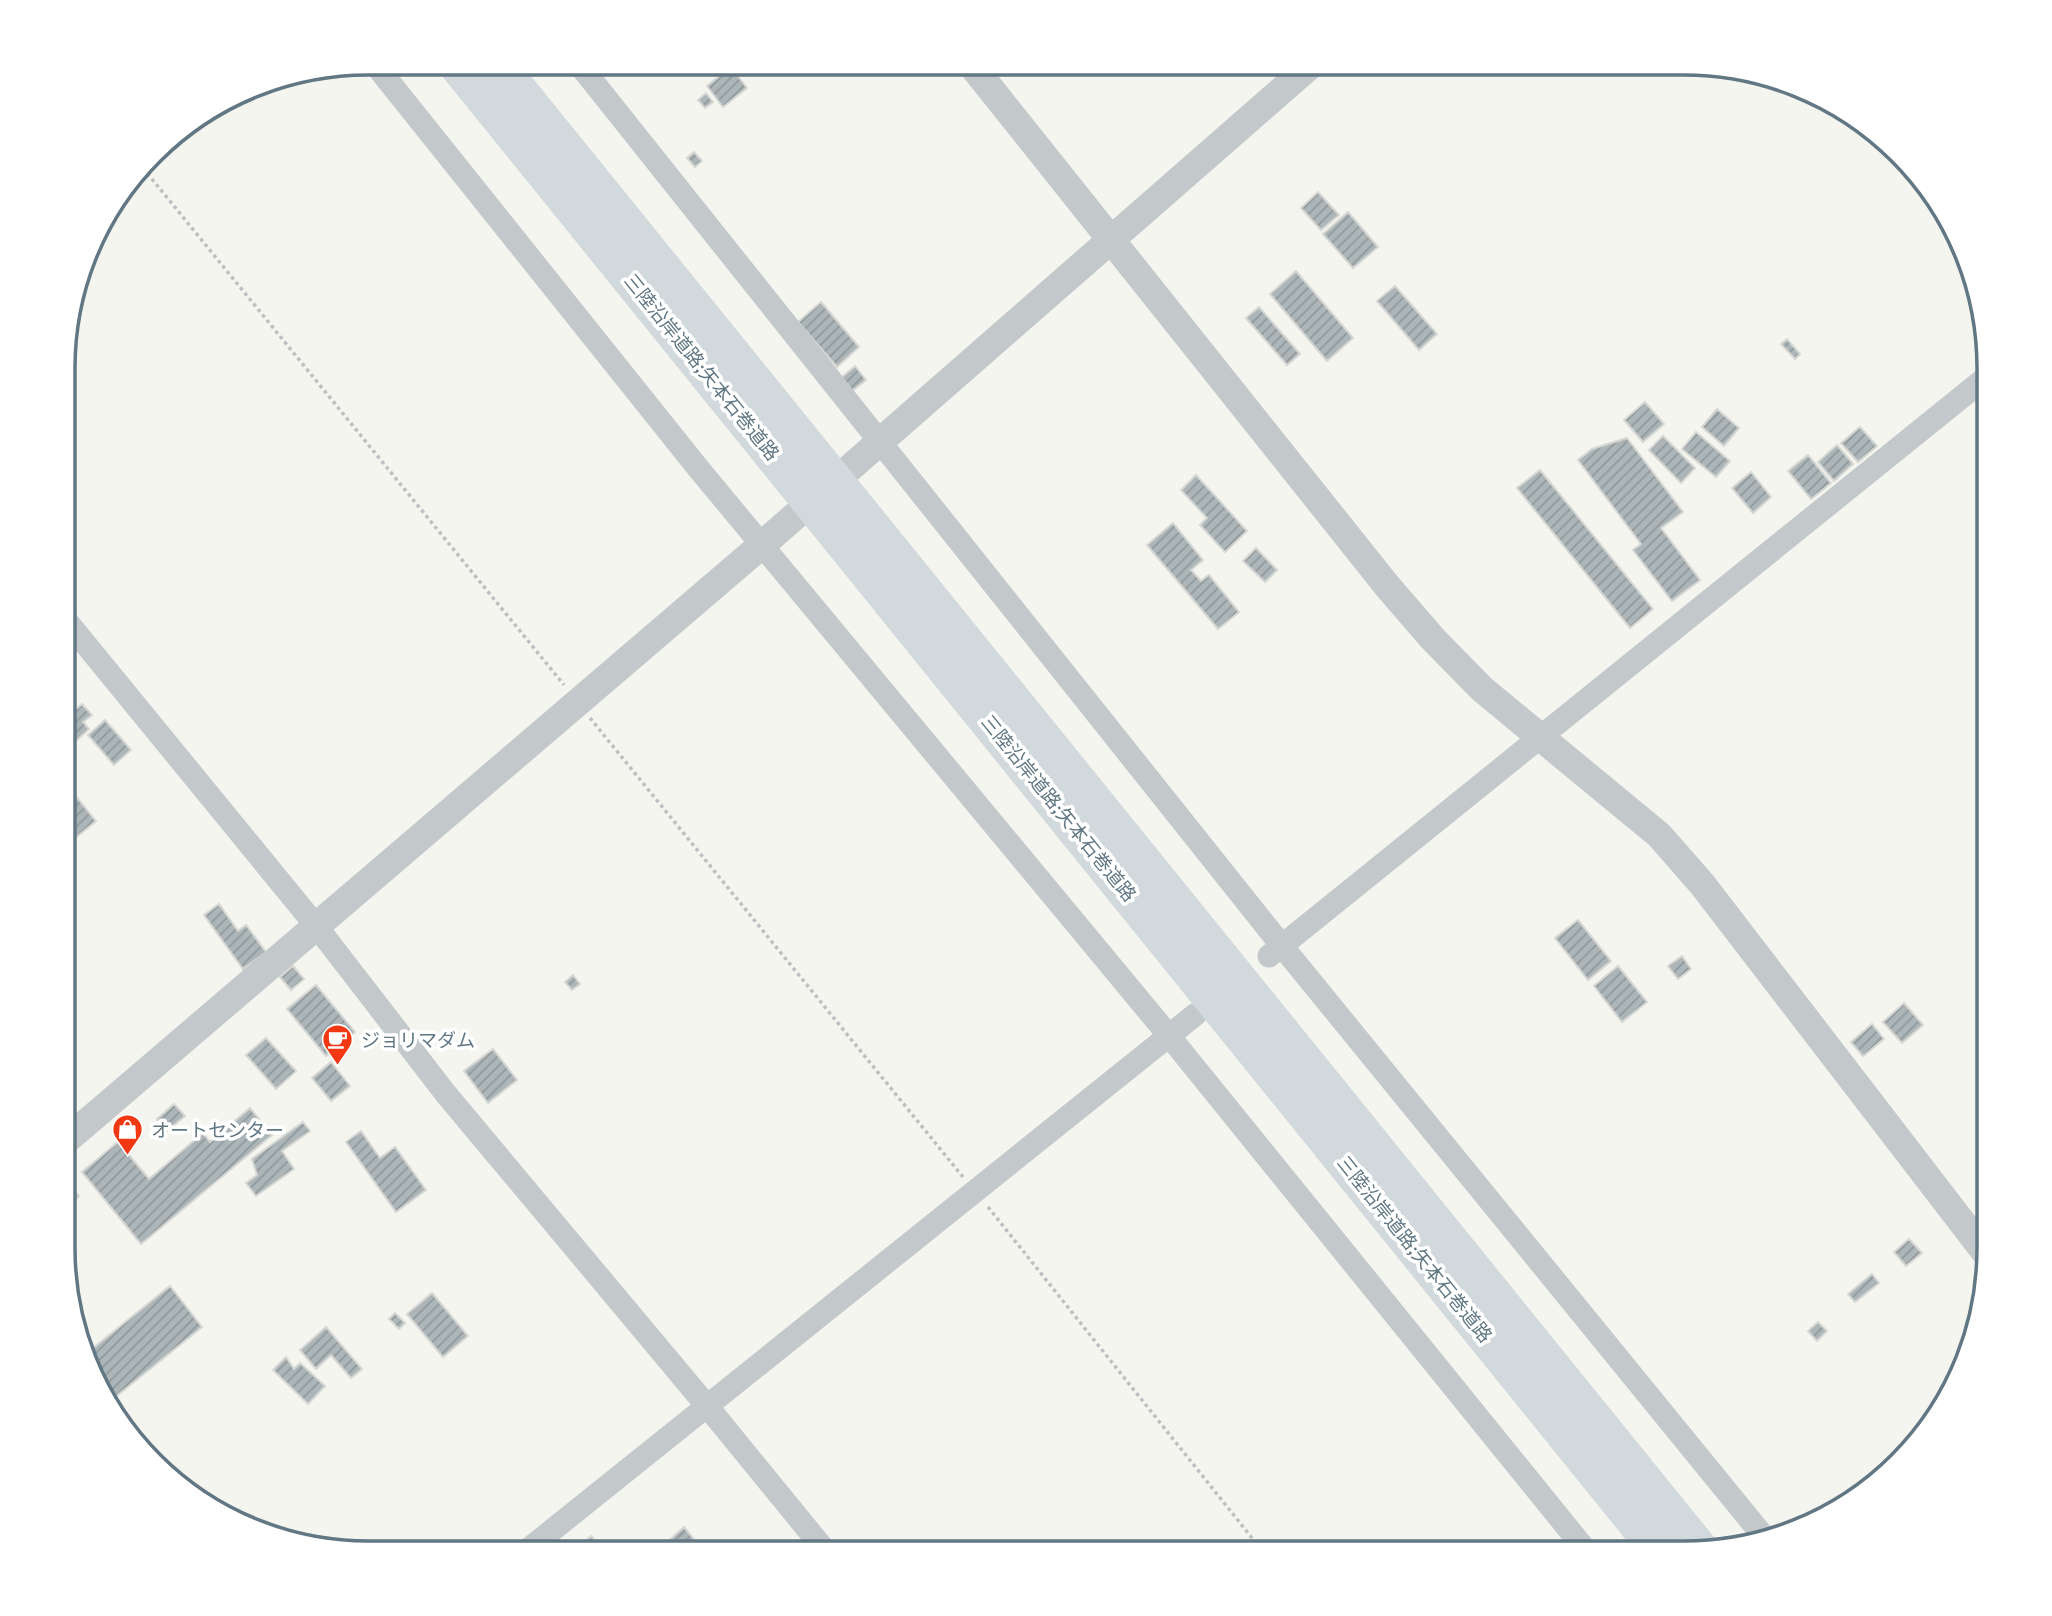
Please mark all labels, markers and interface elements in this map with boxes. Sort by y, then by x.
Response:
street label: 三陸沿岸道路;矢本石巻道路 [619,269,784,466]
street label: 三陸沿岸道路;矢本石巻道路 [976,710,1141,907]
cafe icon: ジョリマダム [321,1023,355,1067]
place label: ジョリマダム [361,1029,475,1053]
shop icon: オートセンター [111,1113,145,1157]
place label: オートセンター [151,1119,284,1143]
street label: 三陸沿岸道路;矢本石巻道路 [1332,1151,1497,1348]

